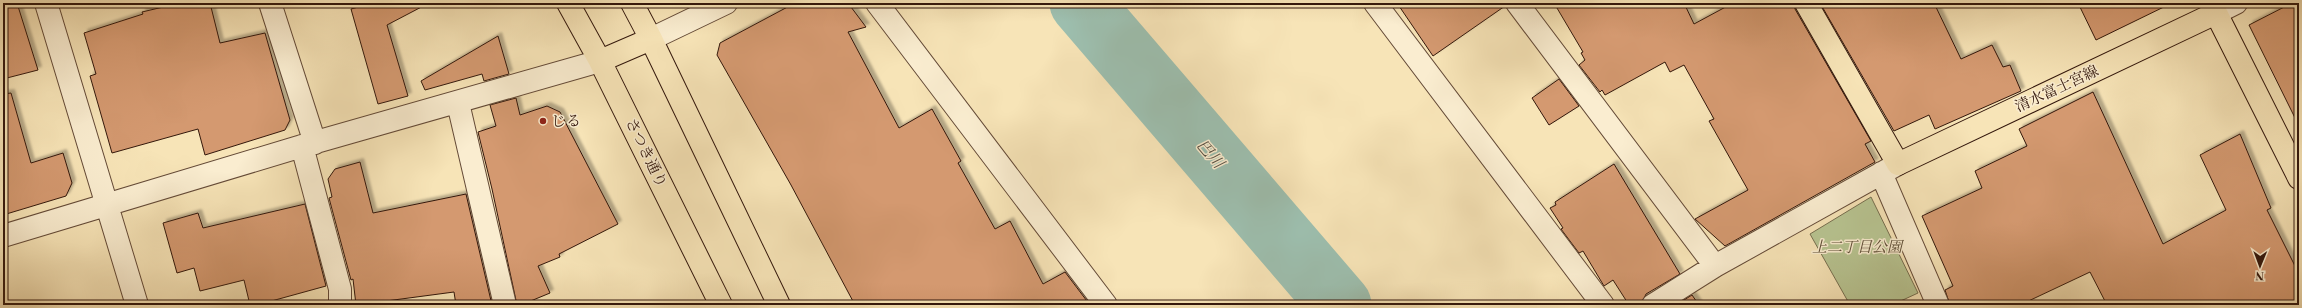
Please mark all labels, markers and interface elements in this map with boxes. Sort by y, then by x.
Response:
street label: 清水富士宮線 [2012,61,2102,117]
place label: じる [551,112,581,131]
street label: さつき通り [621,115,671,191]
marker: じる [538,116,548,126]
water label: 巴川 [1192,135,1229,174]
park label: 上二丁目公園 [1812,238,1905,257]
north arrow [2240,246,2280,286]
text: N [2255,268,2264,282]

